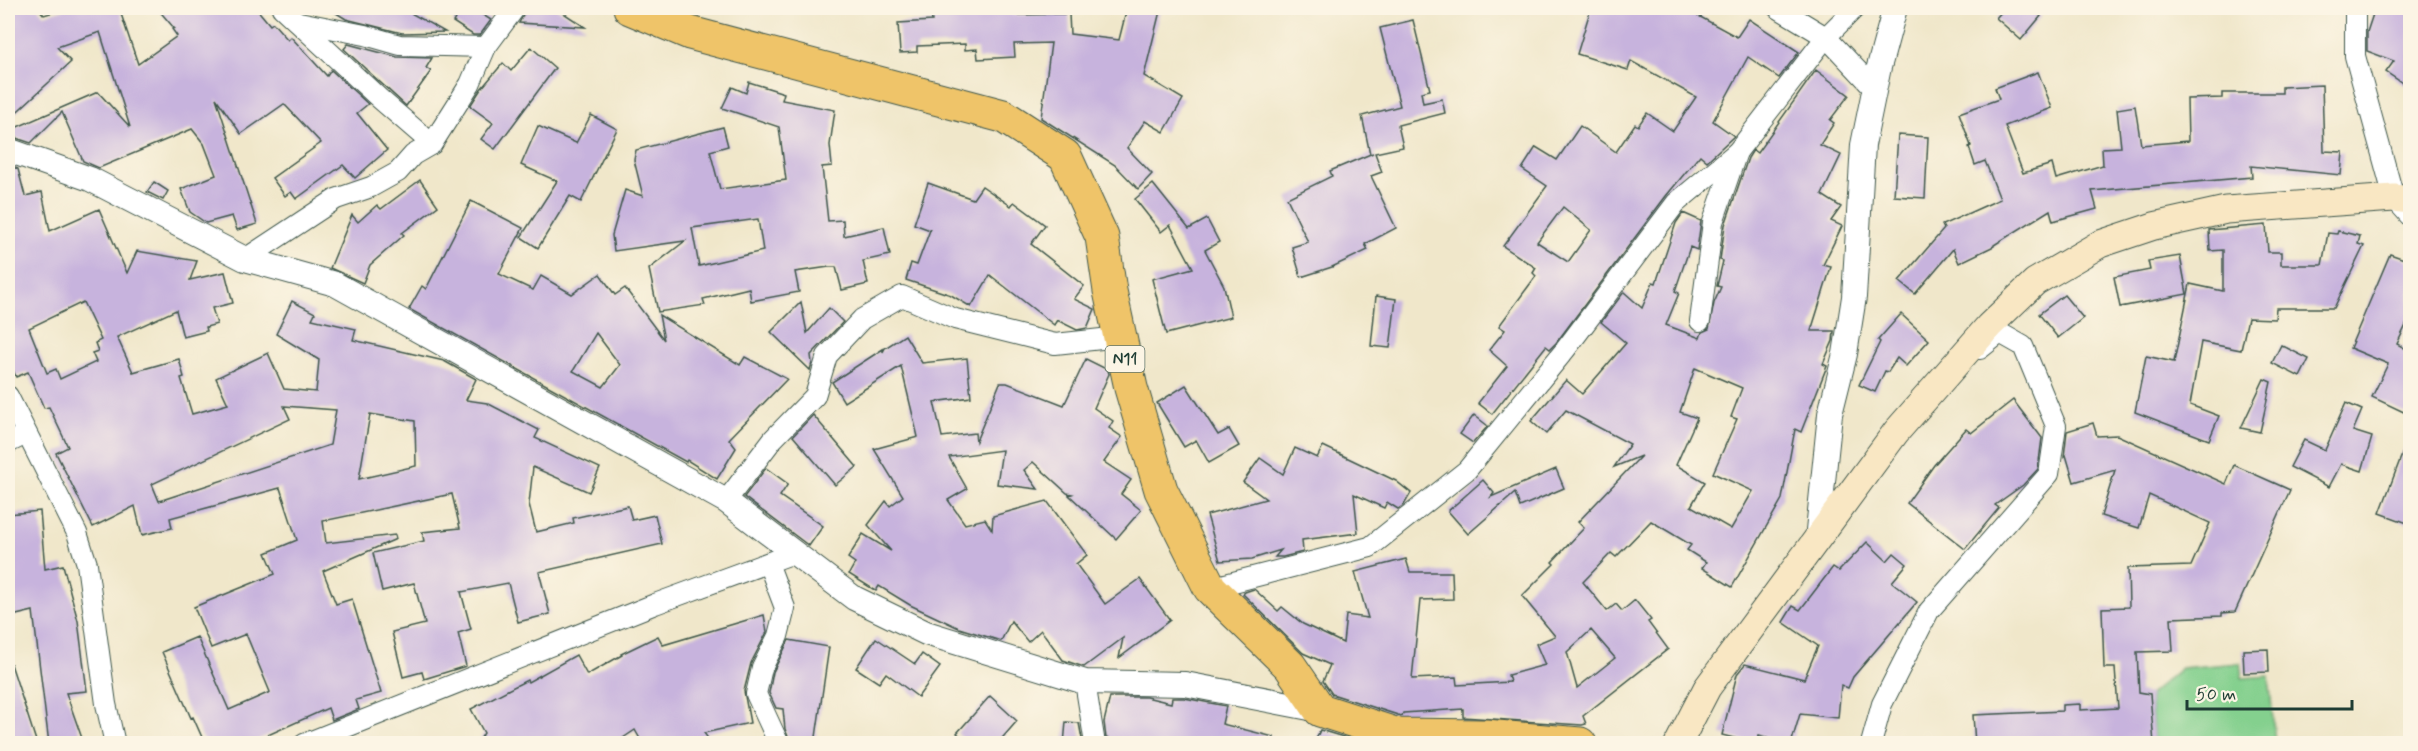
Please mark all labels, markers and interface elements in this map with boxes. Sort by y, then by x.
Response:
road number: N11 [1106,346,1144,372]
scale bar [2187,673,2352,711]
text: 50 m [2196,683,2236,707]

